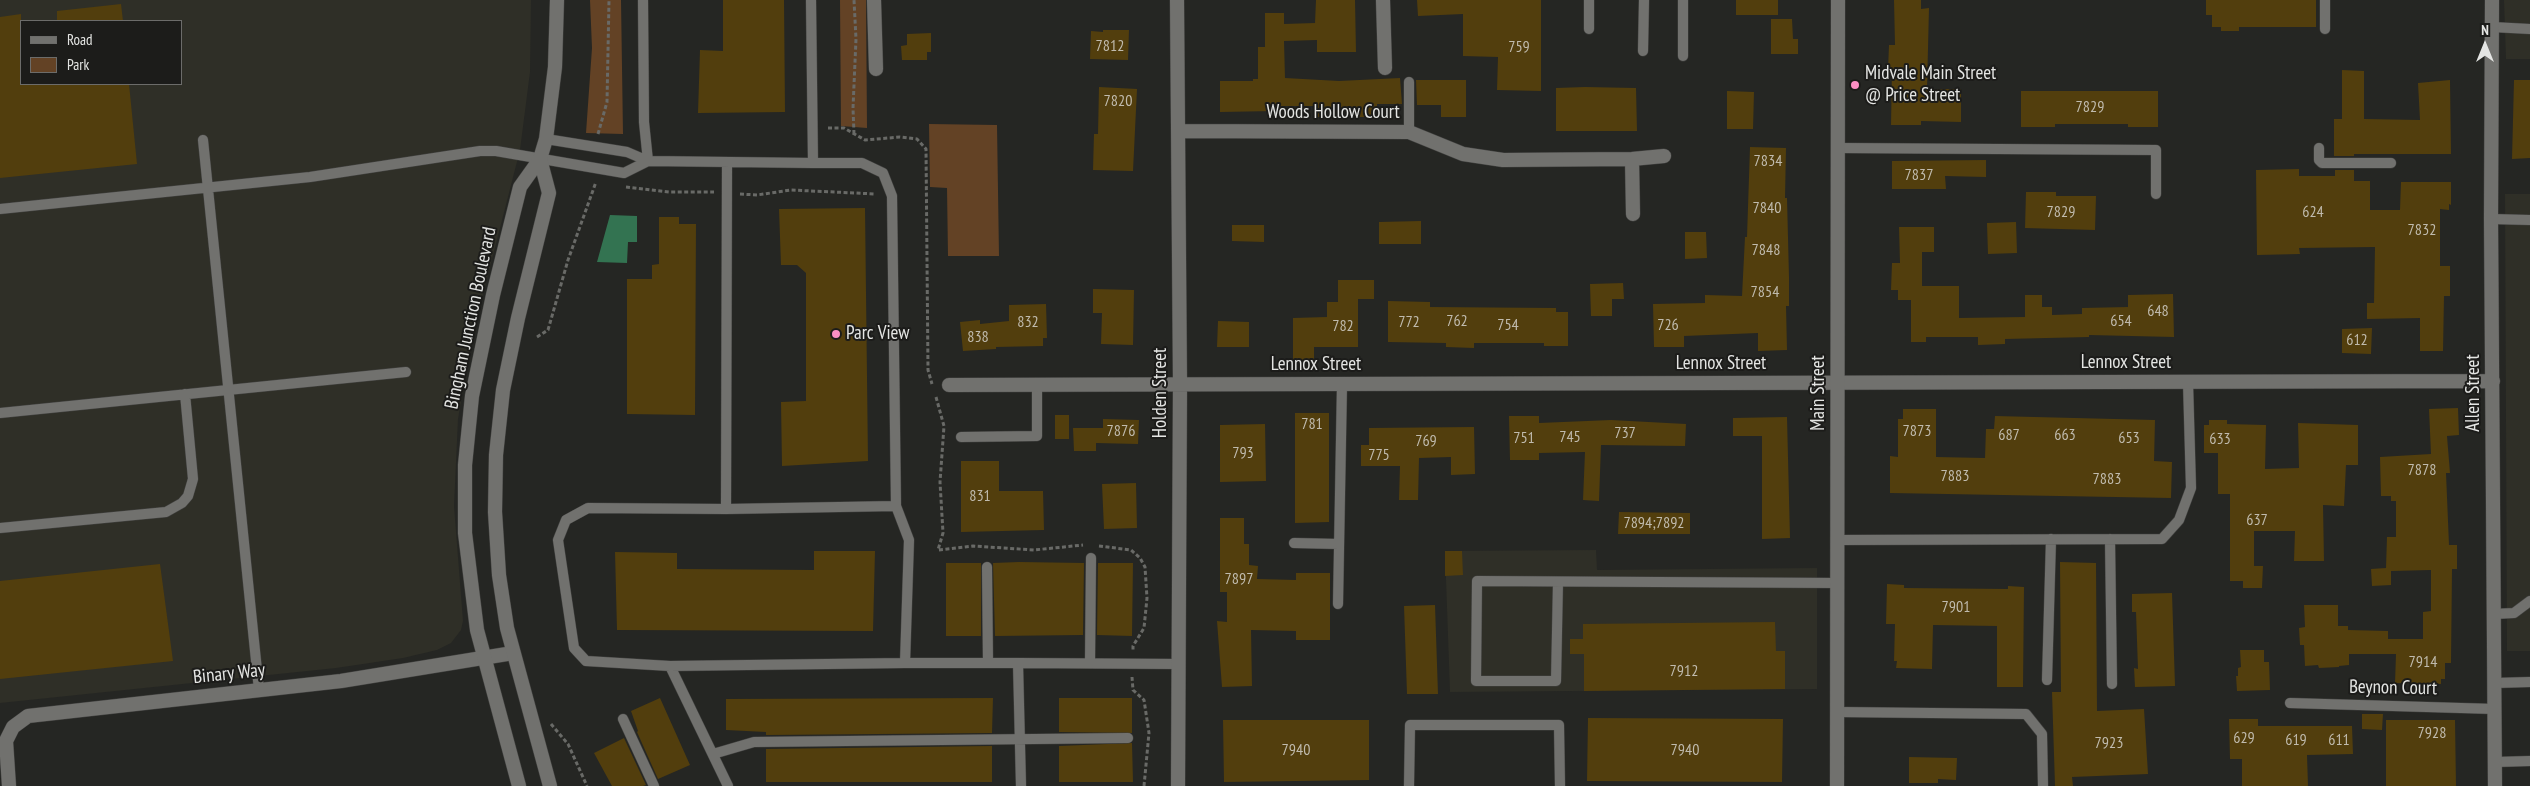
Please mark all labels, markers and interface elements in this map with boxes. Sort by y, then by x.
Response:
legend [20,20,182,85]
north arrow [2460,20,2510,70]
text: N [2481,21,2489,39]
text: Road [67,30,93,49]
house number: 7812 [1096,36,1124,56]
house number: 759 [1508,37,1530,57]
text: Park [67,55,89,74]
place label: Midvale Main Street @ Price Street [1865,63,1996,107]
marker: Midvale Main Street @ Price Street [1849,79,1861,91]
house number: 7820 [1104,91,1132,111]
house number: 7829 [2076,97,2104,117]
street label: Woods Hollow Court [1266,102,1400,124]
house number: 7834 [1754,151,1782,171]
house number: 7837 [1905,165,1933,185]
house number: 7840 [1753,198,1781,218]
house number: 7829 [2047,202,2075,222]
house number: 624 [2302,202,2324,222]
house number: 7832 [2408,220,2436,240]
street label: Bingham Junction Boulevard [441,225,501,411]
house number: 7848 [1752,240,1780,260]
house number: 7854 [1751,282,1779,302]
house number: 648 [2147,301,2169,321]
house number: 762 [1446,311,1468,331]
house number: 654 [2110,311,2132,331]
house number: 832 [1017,312,1039,332]
house number: 772 [1398,312,1420,332]
house number: 754 [1497,315,1519,335]
house number: 726 [1657,315,1679,335]
house number: 782 [1332,316,1354,336]
place label: Parc View [846,323,909,345]
house number: 838 [967,327,989,347]
marker: Parc View [830,328,842,340]
house number: 612 [2346,330,2368,350]
street label: Holden Street [1150,348,1172,438]
street label: Lennox Street [2081,352,2171,374]
street label: Lennox Street [1676,353,1766,375]
street label: Lennox Street [1271,354,1361,376]
street label: Allen Street [2463,354,2485,432]
street label: Main Street [1808,355,1830,431]
house number: 781 [1301,414,1323,434]
house number: 7876 [1107,421,1135,441]
house number: 7873 [1903,421,1931,441]
house number: 737 [1614,423,1636,443]
house number: 687 [1998,425,2020,445]
house number: 663 [2054,425,2076,445]
house number: 745 [1559,427,1581,447]
house number: 751 [1513,428,1535,448]
house number: 653 [2118,428,2140,448]
house number: 633 [2209,429,2231,449]
house number: 769 [1415,431,1437,451]
house number: 793 [1232,443,1254,463]
house number: 775 [1368,445,1390,465]
house number: 7878 [2408,460,2436,480]
house number: 7883 [1941,466,1969,486]
house number: 7883 [2093,469,2121,489]
house number: 831 [969,486,991,506]
house number: 637 [2246,510,2268,530]
house number: 7894;7892 [1623,513,1685,533]
house number: 7897 [1225,569,1253,589]
house number: 7901 [1942,597,1970,617]
house number: 7914 [2409,652,2437,672]
street label: Binary Way [192,659,266,689]
house number: 7912 [1670,661,1698,681]
street label: Beynon Court [2349,676,2437,700]
house number: 7928 [2418,723,2446,743]
house number: 629 [2233,728,2255,748]
house number: 619 [2285,730,2307,750]
house number: 611 [2328,730,2350,750]
house number: 7923 [2095,733,2123,753]
house number: 7940 [1282,740,1310,760]
house number: 7940 [1671,740,1699,760]

